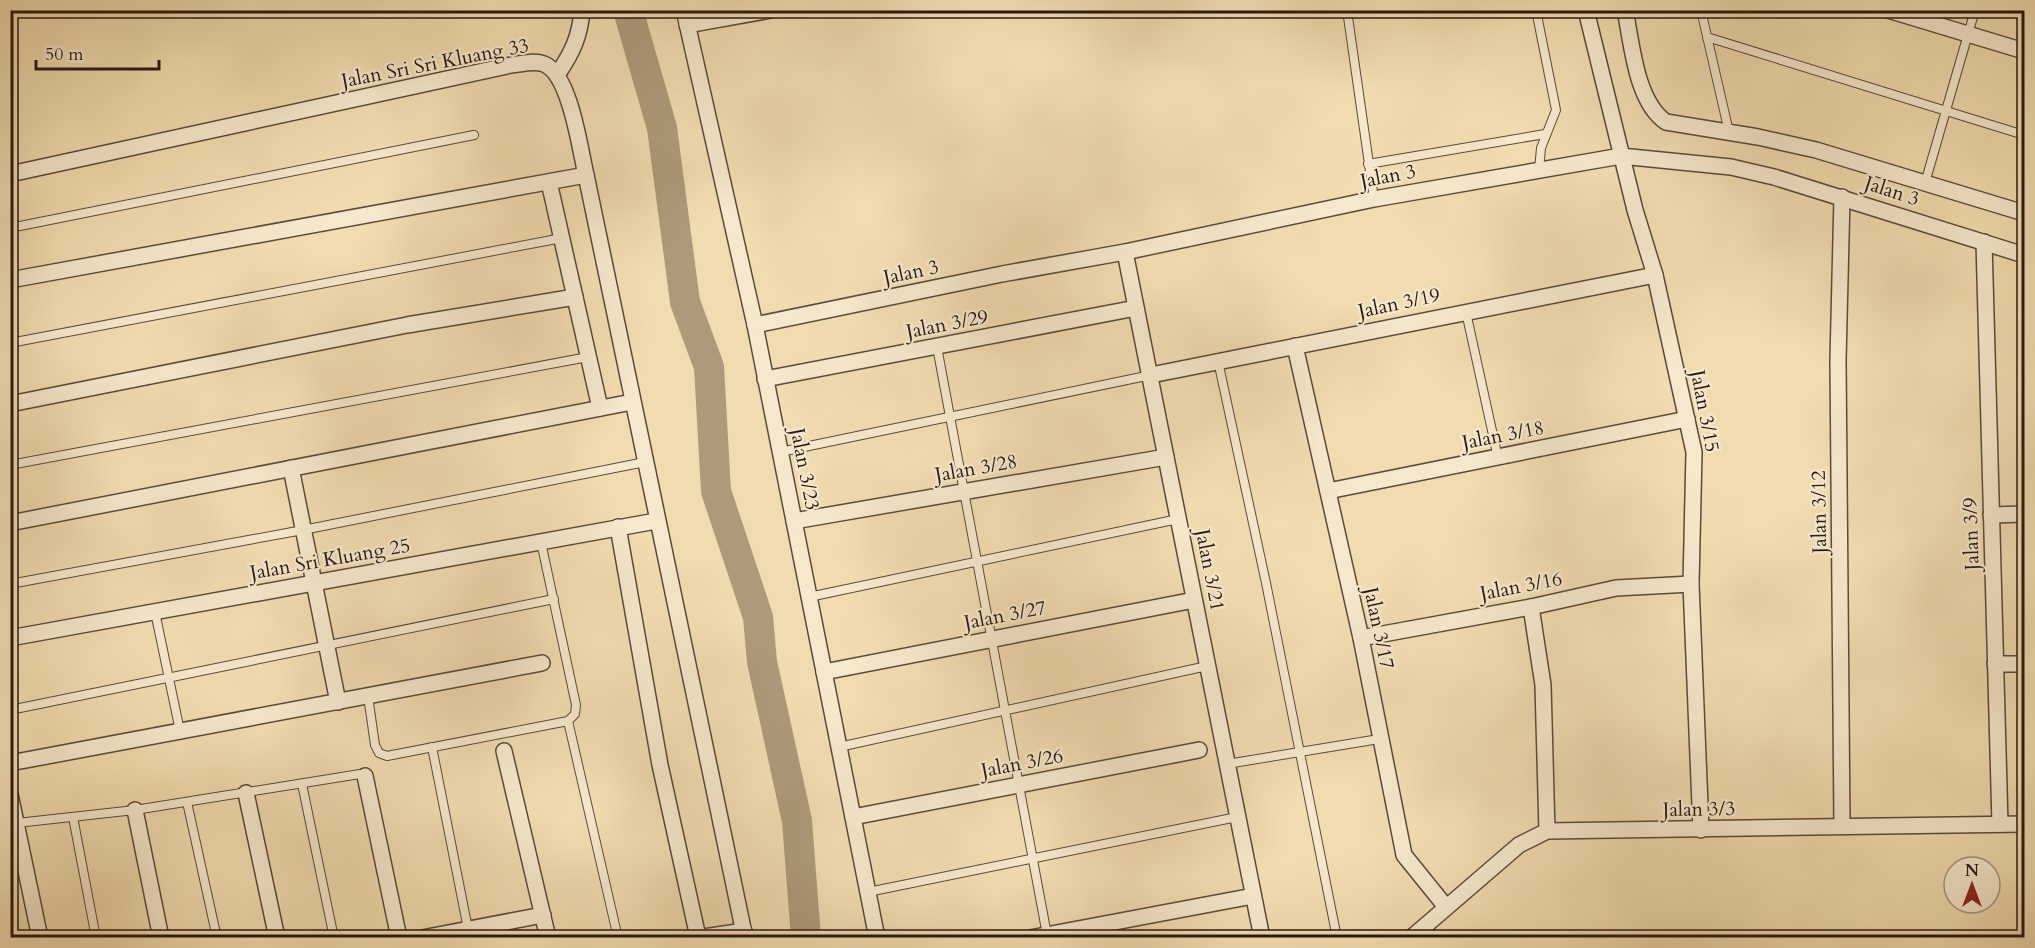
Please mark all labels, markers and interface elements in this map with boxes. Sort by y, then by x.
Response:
street label: Jalan Sri Sri Kluang 33 [336,32,531,95]
scale bar [36,33,159,71]
text: 50 m [45,42,84,67]
street label: Jalan 3 [1355,157,1418,195]
street label: Jalan 3 [1858,169,1923,213]
street label: Jalan 3 [878,253,941,292]
street label: Jalan 3/19 [1353,281,1442,325]
street label: Jalan 3/29 [901,303,990,346]
street label: Jalan 3/15 [1683,365,1726,454]
street label: Jalan 3/18 [1457,414,1546,457]
street label: Jalan 3/23 [783,423,826,512]
street label: Jalan 3/28 [930,447,1019,489]
street label: Jalan 3/12 [1805,470,1833,557]
street label: Jalan 3/9 [1956,497,1986,574]
street label: Jalan 3/21 [1188,524,1231,613]
street label: Jalan Sri Kluang 25 [245,532,412,587]
street label: Jalan 3/16 [1475,565,1564,608]
street label: Jalan 3/17 [1357,582,1401,671]
street label: Jalan 3/27 [959,594,1048,637]
street label: Jalan 3/26 [976,742,1065,785]
street label: Jalan 3/3 [1659,795,1736,823]
north arrow [1942,855,2002,915]
text: N [1965,860,1979,882]

